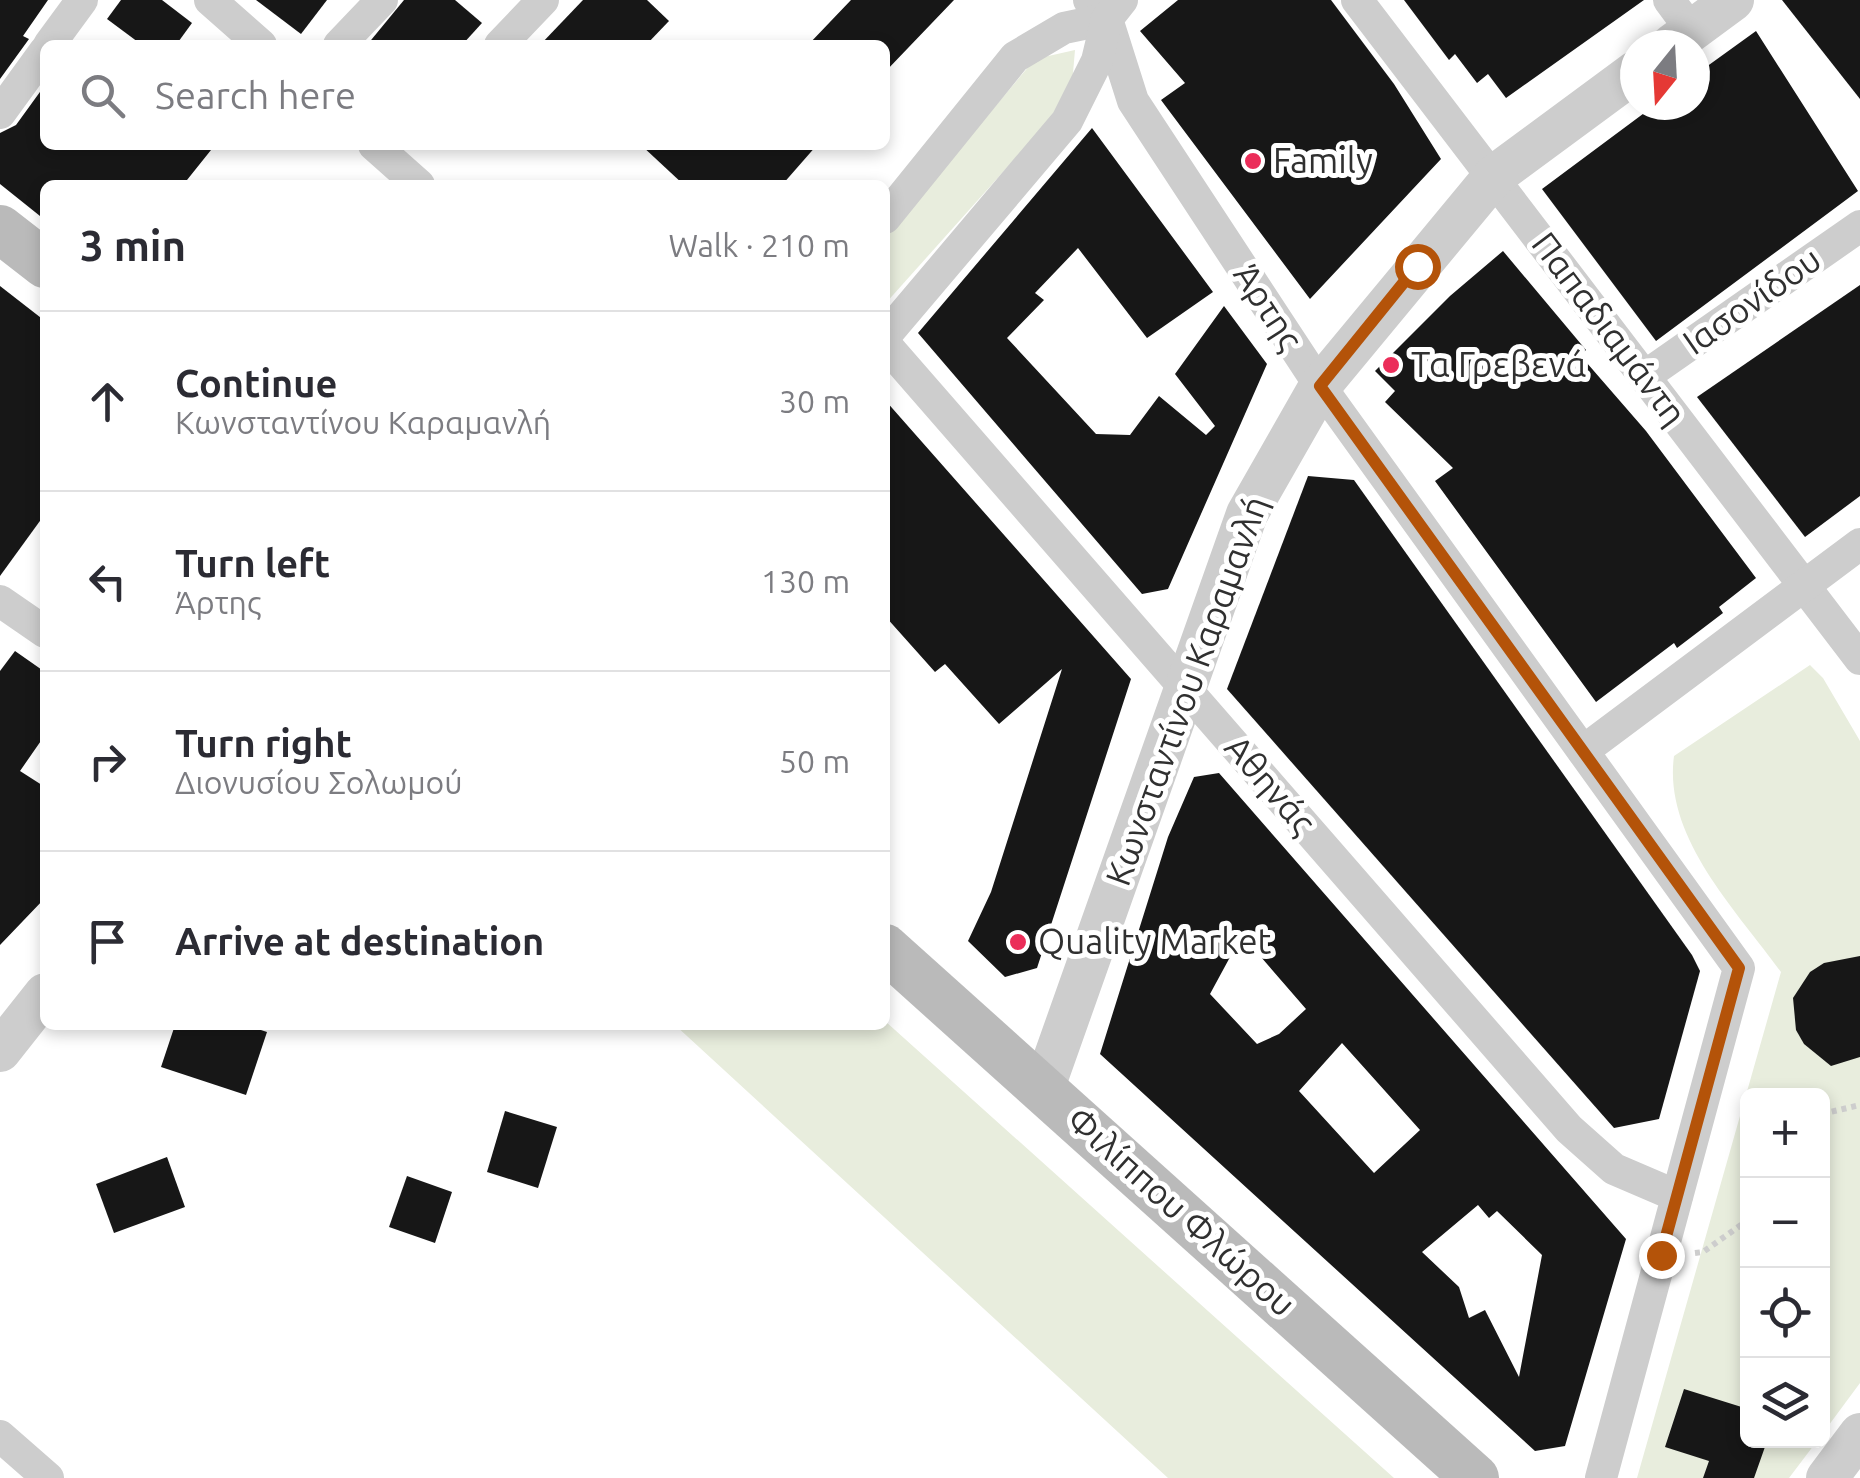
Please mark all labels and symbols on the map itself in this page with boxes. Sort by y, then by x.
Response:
north arrow [1620,30,1710,120]
place label: Family [1273,140,1373,180]
marker: Family [1242,150,1264,172]
street label: Παπαδιαμάντη [1524,224,1695,433]
street label: Ιασoνίδου [1675,238,1828,362]
route start [1395,244,1441,290]
street label: Άρτης [1226,256,1311,357]
place label: Τα Γρεβενά [1411,344,1586,384]
marker: Τα Γρεβενά [1380,354,1402,376]
street label: Κωνσταντίνου Καραμανλή [1097,491,1275,891]
street label: Αθηνάς [1217,727,1324,842]
place label: Quality Market [1038,921,1272,961]
marker: Quality Market [1007,931,1029,953]
street label: Φιλίππου Φλώρου [1060,1099,1304,1324]
route end [1639,1233,1685,1279]

